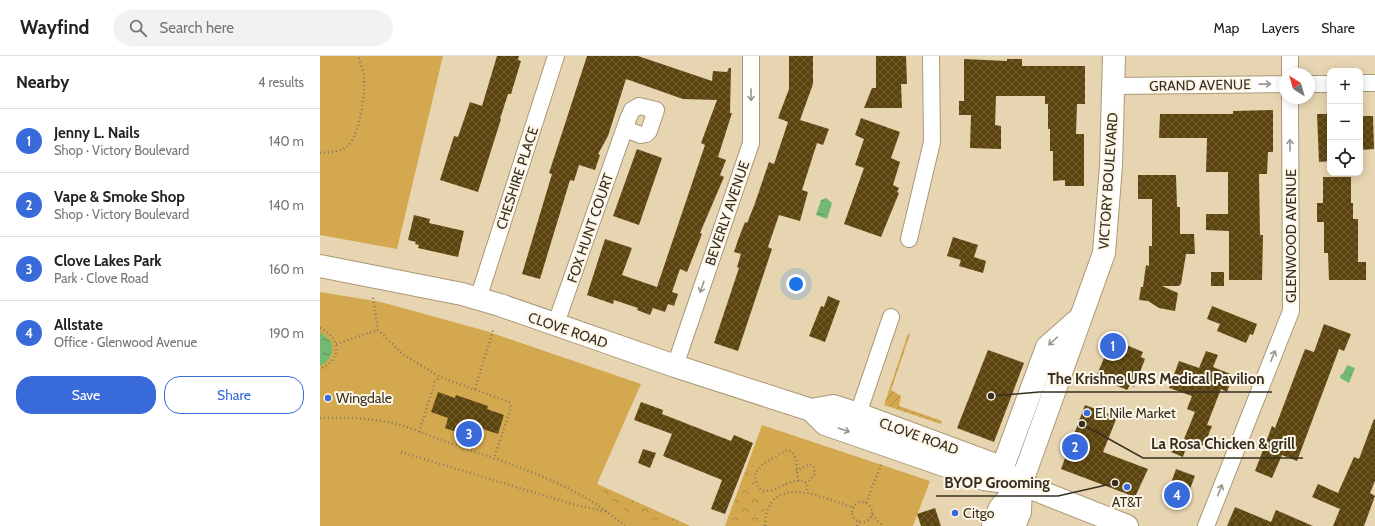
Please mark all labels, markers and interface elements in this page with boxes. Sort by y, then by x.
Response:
search box [113,10,393,46]
text: Wayfind [20,16,89,39]
icon: search [127,17,149,39]
text: Search here [159,19,234,37]
text: Map [1214,19,1239,37]
text: Layers [1261,19,1299,37]
text: Share [1321,19,1355,37]
north arrow [1279,68,1315,104]
map controls [1327,68,1363,176]
button: + [1327,68,1363,104]
text: Nearby [16,72,69,92]
text: 4 results [258,74,304,90]
street label: GRAND AVENUE [1149,75,1251,95]
one-way arrow [1258,80,1271,88]
one-way arrow [747,88,755,101]
button: − [1327,104,1363,140]
street label: VICTORY BOULEVARD [1094,112,1122,250]
text: Jenny L. Nails [54,124,140,142]
street label: CHESHIRE PLACE [492,124,542,232]
text: 1 [27,133,31,149]
text: 140 m [269,133,304,149]
one-way arrow [1286,139,1294,152]
button: locate [1327,140,1363,176]
text: Shop · Victory Boulevard [54,142,189,158]
street label: BEVERLY AVENUE [701,158,753,268]
street label: GLENWOOD AVENUE [1282,169,1300,303]
street label: FOX HUNT COURT [563,170,617,285]
text: Vape & Smoke Shop [54,188,185,206]
text: 2 [26,197,32,213]
text: 140 m [269,197,304,213]
text: Shop · Victory Boulevard [54,206,189,222]
text: Clove Lakes Park [54,252,162,270]
text: 3 [25,261,33,277]
text: 160 m [269,261,304,277]
text: Park · Clove Road [54,270,148,286]
your location [786,274,806,294]
one-way arrow [698,280,705,293]
street label: CLOVE ROAD [526,308,610,352]
text: Allstate [54,316,103,334]
text: 4 [25,325,33,341]
text: 190 m [269,325,304,341]
pin: 1 [1100,331,1126,361]
text: Office · Glenwood Avenue [54,334,197,350]
one-way arrow [1048,337,1059,346]
one-way arrow [1270,350,1278,362]
callout: The Krishne URS Medical Pavilion [1039,365,1272,392]
text: The Krishne URS Medical Pavilion [1048,370,1264,388]
button: Save [16,376,156,414]
button: Share [164,376,304,414]
place label: Wingdale [336,389,392,407]
marker: Wingdale [323,393,333,403]
place label: El Nile Market [1095,404,1176,422]
marker: El Nile Market [1082,408,1092,418]
street label: CLOVE ROAD [877,413,961,459]
pin: 3 [456,419,482,449]
one-way arrow [837,427,850,434]
callout: La Rosa Chicken & grill [1143,431,1303,458]
pin: 2 [1062,432,1088,462]
text: La Rosa Chicken & grill [1151,435,1295,453]
callout: BYOP Grooming [936,469,1058,496]
text: BYOP Grooming [944,474,1050,492]
pin: 4 [1164,480,1190,510]
marker: AT&T [1122,482,1132,492]
one-way arrow [1217,484,1225,496]
place label: AT&T [1112,493,1143,511]
place label: Citgo [963,504,995,522]
marker: Citgo [950,508,960,518]

